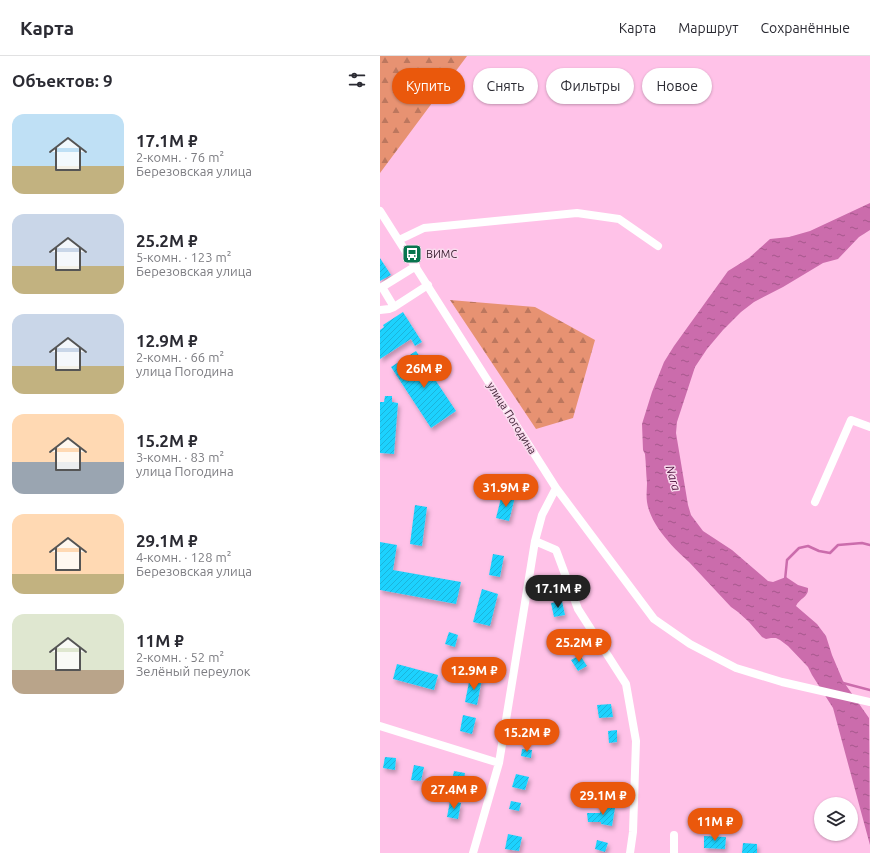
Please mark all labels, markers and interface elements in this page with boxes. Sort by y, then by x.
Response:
text: Карта [20,17,74,39]
text: Карта [619,20,656,36]
text: Маршрут [678,20,739,36]
text: Сохранённые [761,20,850,36]
chip: Купить [392,68,465,104]
chip: Снять [473,68,538,104]
chip: Фильтры [546,68,634,104]
chip: Новое [642,68,712,104]
icon: filters [346,69,368,91]
text: Объектов: 9 [12,71,112,90]
icon: home [44,130,92,178]
text: 17.1M ₽ [136,131,198,150]
text: 2-комн. · 76 m² [136,150,224,164]
text: Березовская улица [136,164,252,178]
icon: home [44,230,92,278]
text: 25.2M ₽ [136,231,198,250]
bus stop icon: ВИМС [401,243,423,265]
place label: ВИМС [426,248,457,260]
text: 5-комн. · 123 m² [136,250,231,264]
text: Березовская улица [136,264,252,278]
icon: home [44,330,92,378]
text: 12.9M ₽ [136,331,198,350]
text: 2-комн. · 66 m² [136,350,224,364]
pin: 26M ₽ [396,355,452,389]
text: 26M ₽ [406,361,442,375]
text: улица Погодина [136,364,234,378]
street label: улица Погодина [485,380,539,456]
icon: home [44,430,92,478]
text: 15.2M ₽ [136,431,198,450]
text: 3-комн. · 83 m² [136,450,224,464]
text: улица Погодина [136,464,234,478]
water label: Nara [664,464,683,493]
pin: 31.9M ₽ [469,474,543,508]
text: 31.9M ₽ [482,480,530,494]
icon: home [44,530,92,578]
text: 29.1M ₽ [136,531,198,550]
text: 4-комн. · 128 m² [136,550,231,564]
text: Березовская улица [136,564,252,578]
pin: 17.1M ₽ [521,575,595,609]
text: 17.1M ₽ [534,581,582,595]
pin: 25.2M ₽ [542,629,616,663]
icon: home [44,630,92,678]
text: 11M ₽ [136,631,184,650]
text: 25.2M ₽ [555,635,603,649]
text: 2-комн. · 52 m² [136,650,224,664]
pin: 12.9M ₽ [437,657,511,691]
text: 12.9M ₽ [450,663,498,677]
text: Зелёный переулок [136,664,251,678]
pin: 15.2M ₽ [490,719,564,753]
text: 15.2M ₽ [503,725,551,739]
pin: 27.4M ₽ [417,776,491,810]
text: 27.4M ₽ [430,782,478,796]
pin: 29.1M ₽ [566,782,640,816]
text: 29.1M ₽ [579,788,627,802]
map controls [814,797,858,841]
button: layers [814,797,858,841]
pin: 11M ₽ [687,808,743,842]
text: 11M ₽ [697,814,733,828]

